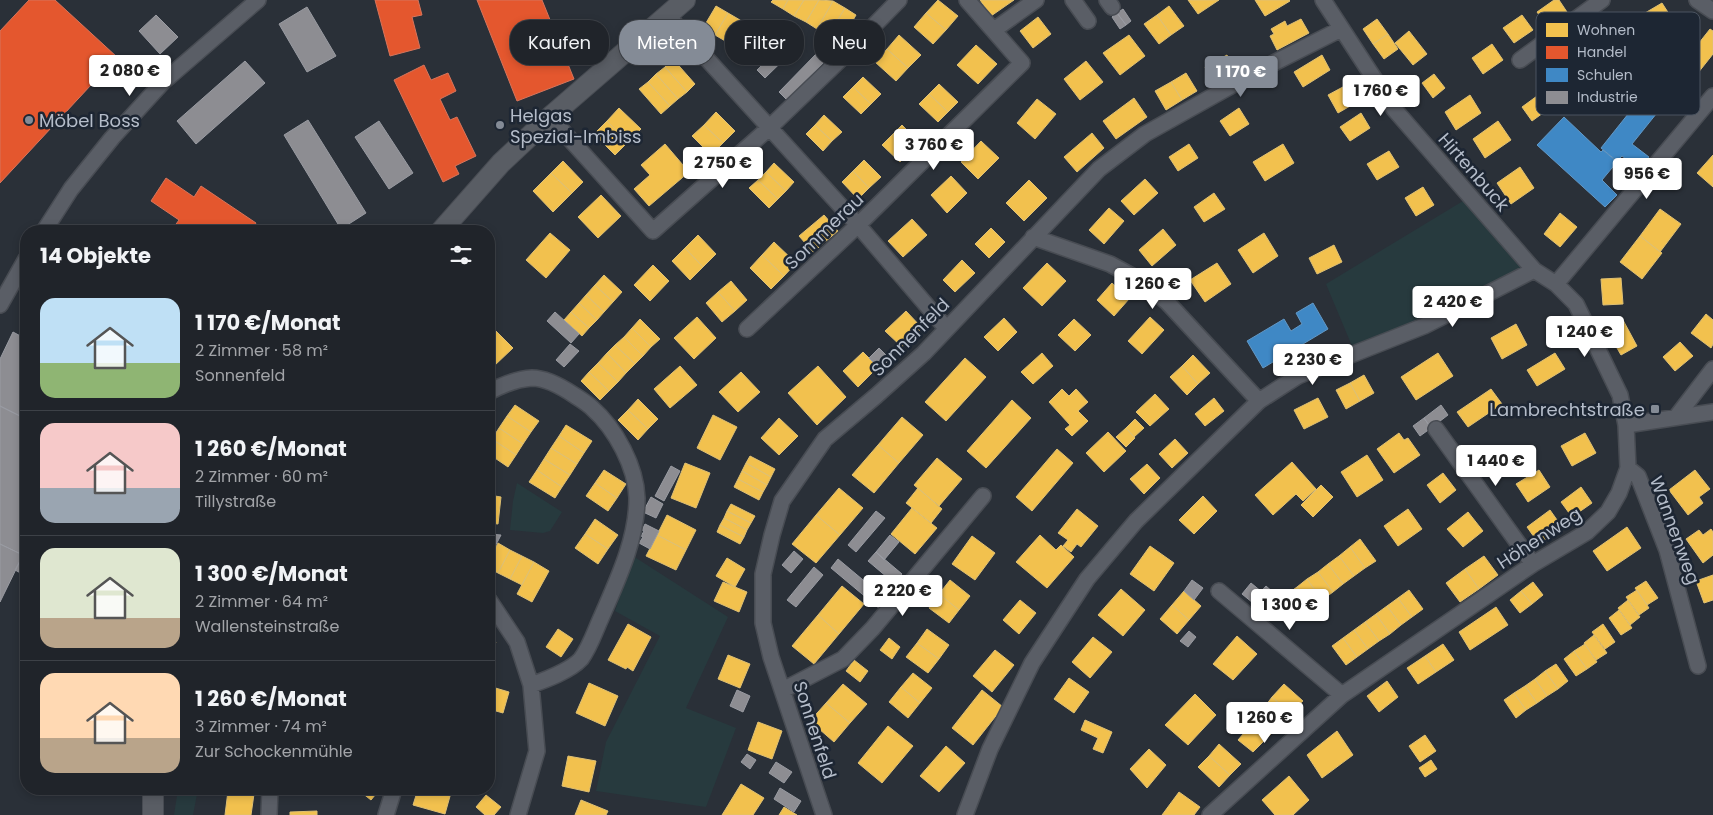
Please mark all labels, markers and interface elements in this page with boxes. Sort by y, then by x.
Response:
legend [1536,12,1700,115]
chip: Kaufen [510,20,609,65]
chip: Mieten [619,20,715,65]
chip: Filter [725,20,804,65]
chip: Neu [814,20,885,65]
text: Wohnen [1577,20,1635,40]
text: Handel [1577,42,1627,62]
pin: 2 080 € [84,54,176,97]
pin: 1 170 € [1195,56,1287,98]
text: 2 080 € [100,59,160,82]
text: 1 170 € [1216,60,1266,83]
text: Schulen [1577,65,1633,85]
pin: 1 760 € [1335,74,1427,117]
text: 1 760 € [1354,79,1408,102]
text: Industrie [1577,87,1638,107]
place label: Helgas Spezial-Imbiss [510,103,641,149]
place label: Möbel Boss [39,108,140,133]
marker: Möbel Boss [23,114,35,126]
marker: Helgas Spezial-Imbiss [494,119,506,131]
street label: Hirtenbuck [1433,127,1516,217]
pin: 3 760 € [888,128,980,171]
text: 3 760 € [905,133,963,156]
pin: 2 750 € [677,146,769,189]
text: 2 750 € [694,151,752,174]
pin: 956 € [1612,158,1682,200]
text: 956 € [1624,162,1670,185]
street label: Sommerau [779,187,869,275]
text: 14 Objekte [40,241,151,270]
icon: filters [447,241,475,269]
pin: 1 260 € [1107,268,1199,310]
text: 1 260 € [1125,272,1181,295]
pin: 2 420 € [1407,286,1499,328]
text: 2 420 € [1423,290,1483,313]
street label: Sonnenfeld [865,292,955,382]
text: 1 170 €/Monat [195,308,340,337]
pin: 1 240 € [1539,316,1631,358]
icon: home [80,318,140,378]
text: 1 240 € [1557,320,1613,343]
text: 2 Zimmer · 58 m² [195,339,328,362]
pin: 2 230 € [1267,344,1359,386]
text: 2 230 € [1284,348,1342,371]
text: Sonnenfeld [195,364,285,387]
place label: Lambrechtstraße [1489,397,1645,422]
marker: Lambrechtstraße [1649,403,1661,415]
text: 1 260 €/Monat [195,434,347,463]
icon: home [80,443,140,503]
pin: 1 440 € [1450,444,1542,487]
text: 1 440 € [1467,449,1525,472]
text: 2 Zimmer · 60 m² [195,465,328,488]
street label: Wannenweg [1644,472,1706,588]
text: Tillystraße [195,490,276,513]
street label: Höhenweg [1492,501,1586,575]
text: 1 300 €/Monat [195,559,348,588]
icon: home [80,568,140,628]
pin: 2 220 € [857,574,949,617]
text: 2 220 € [874,579,932,602]
pin: 1 300 € [1244,588,1336,631]
text: 2 Zimmer · 64 m² [195,590,328,613]
text: 1 300 € [1262,593,1318,616]
text: Wallensteinstraße [195,615,340,638]
street label: Sonnenfeld [787,678,843,782]
text: 1 260 €/Monat [195,684,347,713]
icon: home [80,693,140,753]
pin: 1 260 € [1219,702,1311,744]
text: 1 260 € [1237,706,1293,729]
text: 3 Zimmer · 74 m² [195,715,327,738]
text: Zur Schockenmühle [195,740,353,763]

